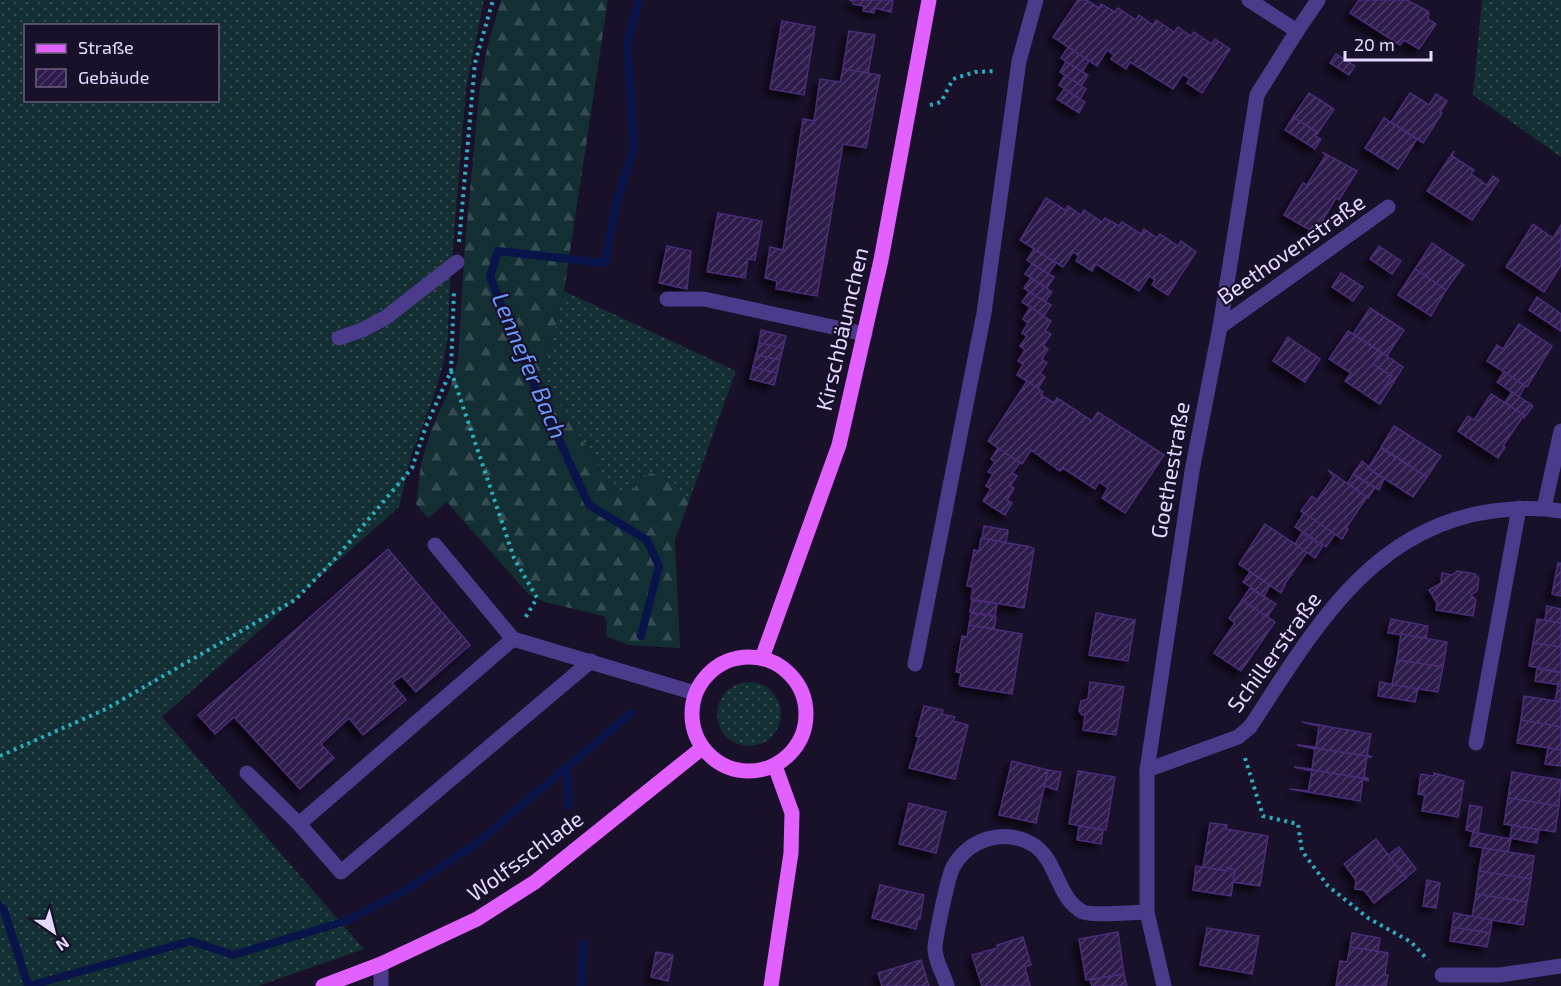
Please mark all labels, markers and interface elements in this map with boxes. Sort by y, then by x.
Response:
legend [24,24,219,102]
scale bar [1345,24,1430,62]
text: 20 m [1354,33,1395,55]
text: Straße [78,36,134,58]
text: Gebäude [78,66,149,88]
street label: Beethovenstraße [1212,188,1369,309]
street label: Kirschbäumchen [810,245,872,413]
water label: Lennefer Bach [487,288,574,443]
street label: Goethestraße [1144,400,1194,540]
street label: Schillerstraße [1221,586,1325,717]
street label: Wolfsschlade [461,805,587,906]
north arrow [24,902,84,962]
text: N [53,934,73,956]

